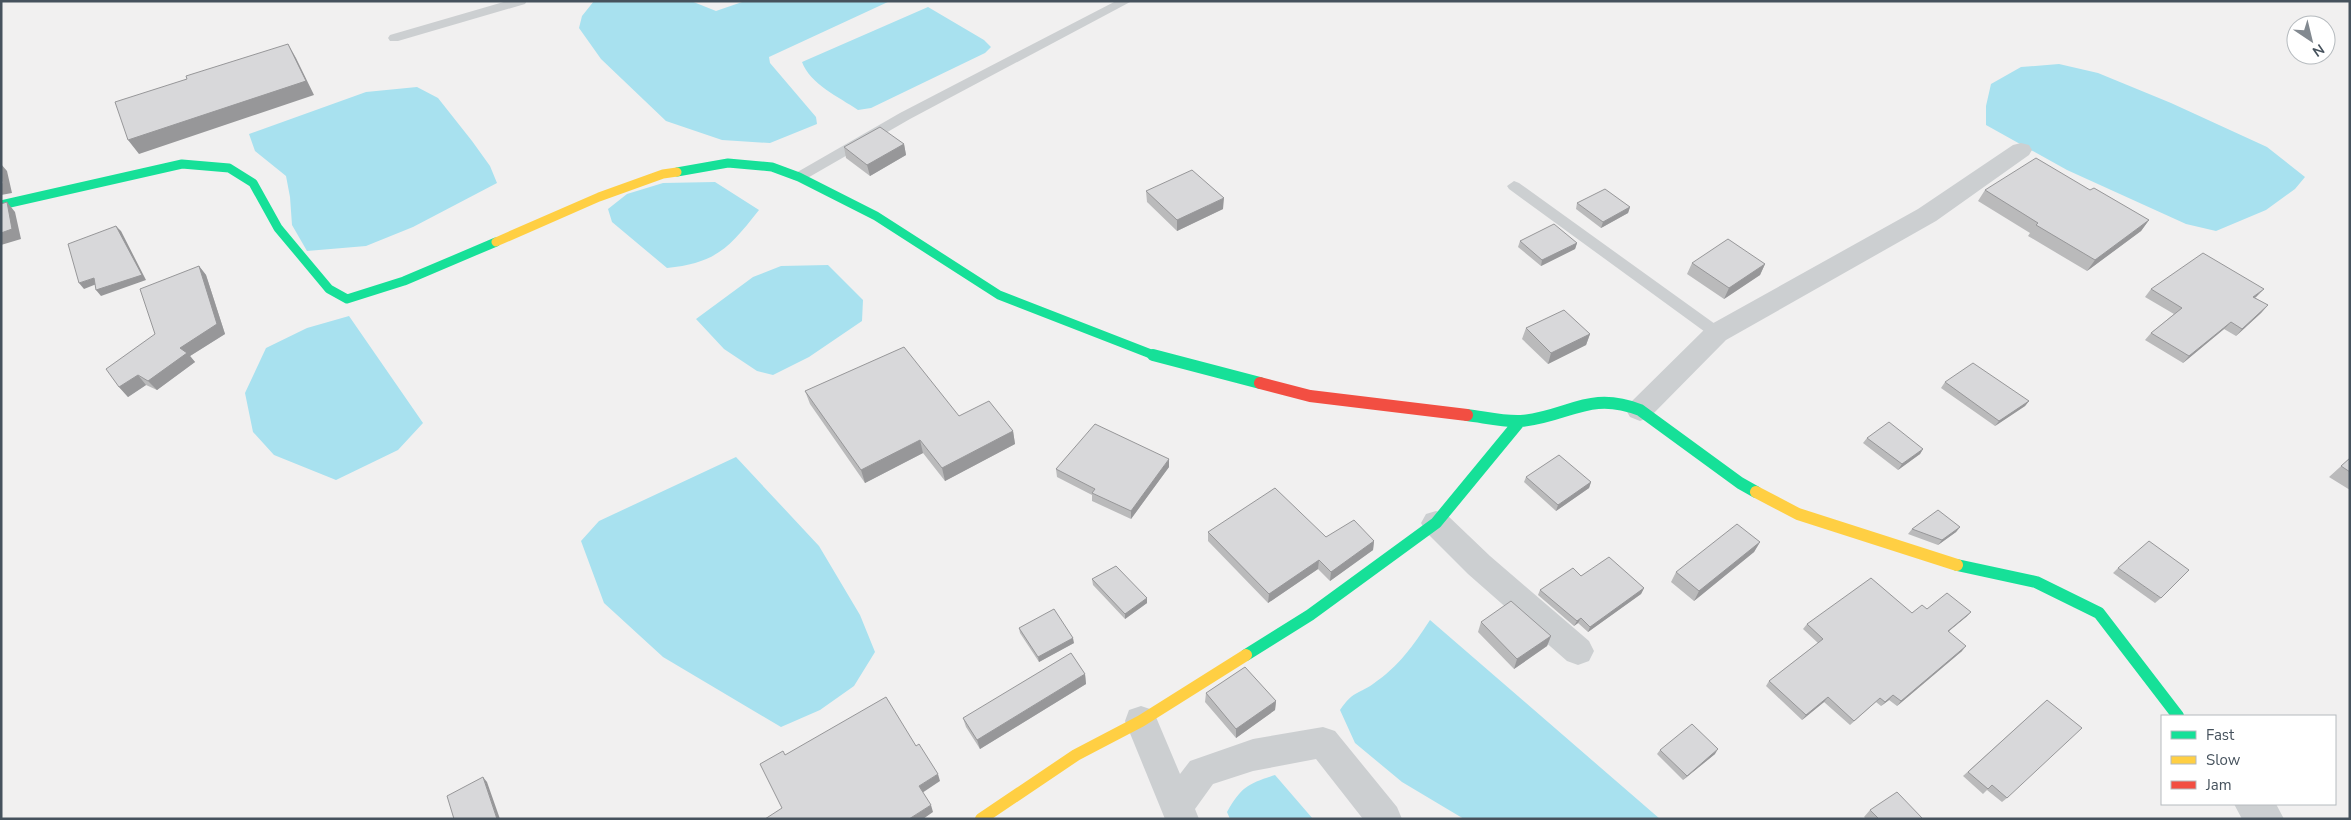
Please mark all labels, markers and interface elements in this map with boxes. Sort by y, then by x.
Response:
north arrow [2286,15,2336,65]
text: N [2308,39,2328,61]
legend [2161,715,2336,805]
text: Fast [2206,725,2235,745]
text: Slow [2206,750,2241,770]
text: Jam [2205,775,2232,795]

